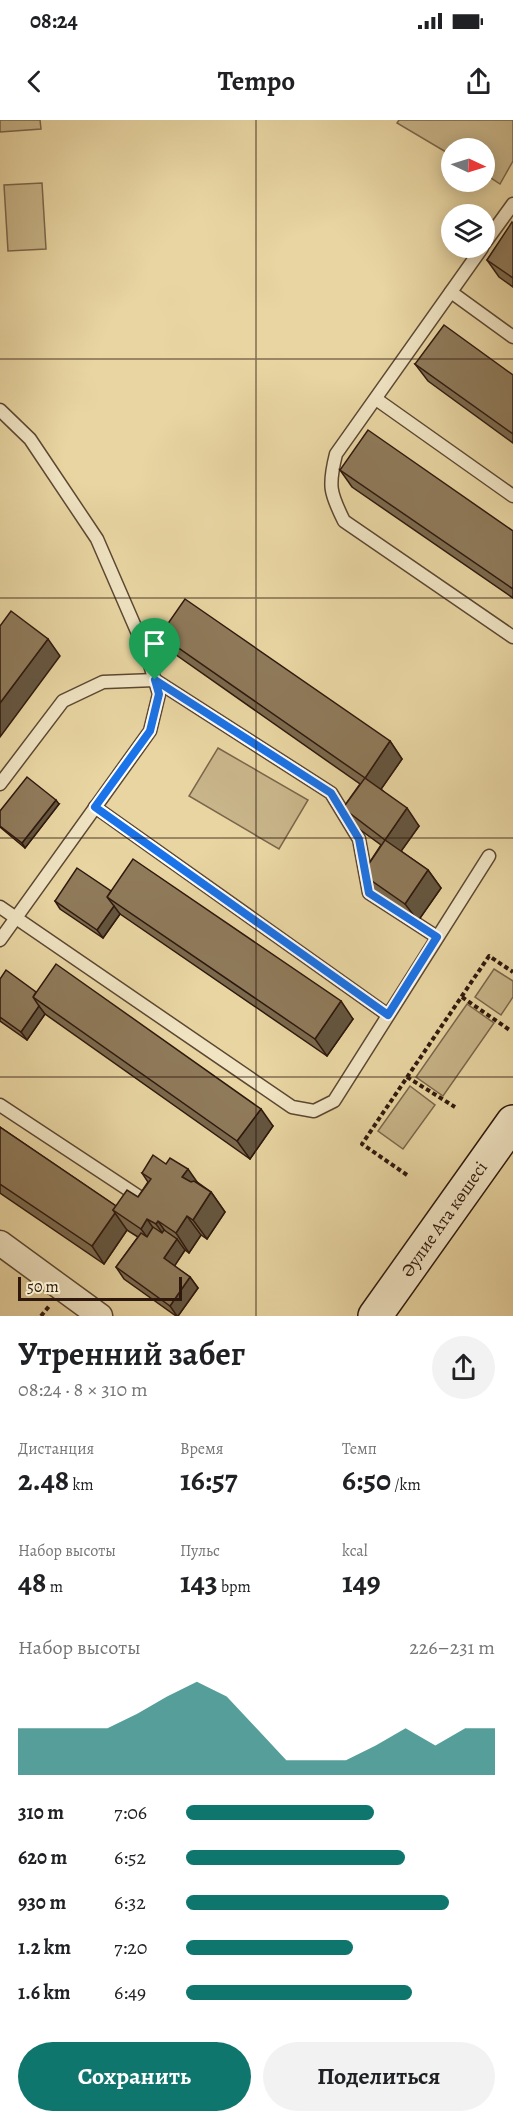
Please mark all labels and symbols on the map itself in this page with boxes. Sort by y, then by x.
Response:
north arrow [441,138,495,192]
pin [129,618,180,680]
street label: Әулие Ата көшесі [395,1156,493,1282]
scale bar [18,1274,182,1302]

